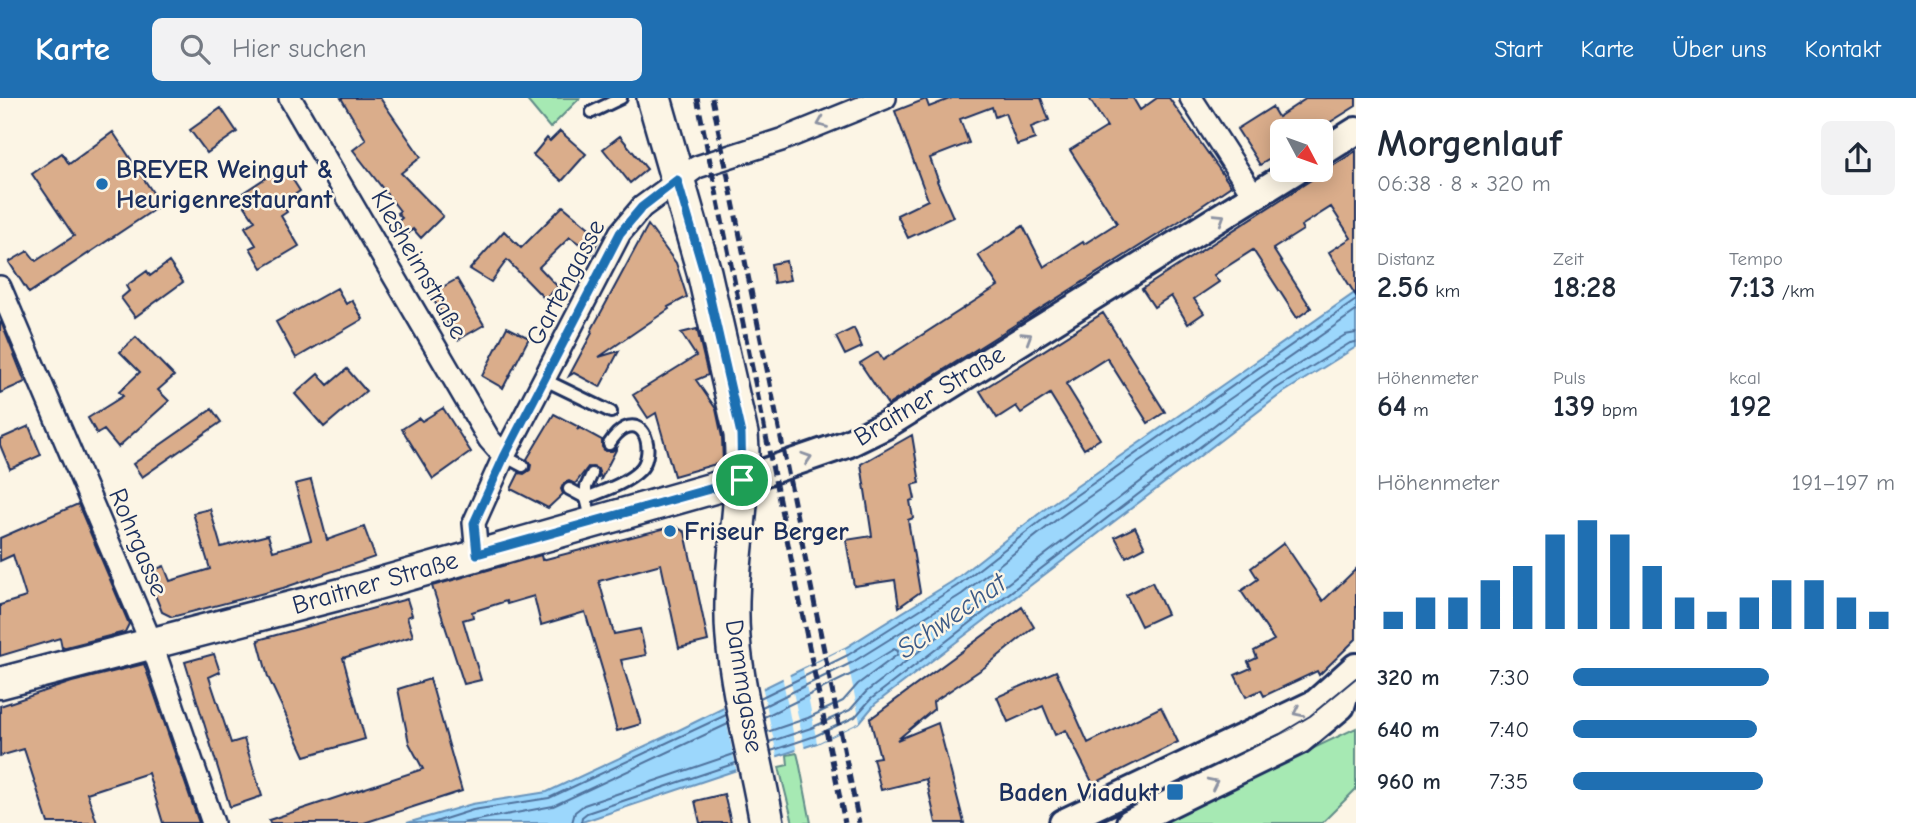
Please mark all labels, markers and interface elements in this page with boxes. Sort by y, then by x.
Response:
search box [152,18,642,81]
text: Karte [35,30,110,68]
icon: search [176,30,214,68]
text: Hier suchen [232,34,367,64]
text: Start [1494,35,1542,63]
text: Karte [1580,35,1634,63]
text: Über uns [1672,35,1767,63]
text: Kontakt [1805,35,1881,63]
one-way arrow [816,115,828,129]
north arrow [1270,119,1334,182]
map controls [1270,119,1333,182]
button: share [1821,121,1895,195]
text: Morgenlauf [1377,122,1562,166]
place label: BREYER Weingut & Heurigenrestaurant [116,155,333,215]
text: 06:38 · 8 × 320 m [1377,170,1551,197]
marker: BREYER Weingut & Heurigenrestaurant [94,176,110,192]
street label: Klesheimstraße [364,185,474,344]
one-way arrow [1213,213,1226,226]
street label: Gartengasse [520,214,612,351]
text: Distanz [1377,248,1435,270]
text: Zeit [1553,248,1583,270]
text: Tempo [1729,248,1783,270]
text: 2.56 [1377,270,1429,305]
text: 18:28 [1553,270,1617,305]
text: 7:13 [1729,270,1775,305]
text: km [1429,280,1460,302]
text: /km [1775,280,1815,302]
one-way arrow [1019,333,1032,346]
street label: Braitner Straße [849,339,1010,453]
text: Höhenmeter [1377,367,1478,389]
text: Puls [1553,367,1585,389]
text: kcal [1729,367,1761,389]
text: 64 [1377,389,1407,424]
text: 139 [1553,389,1595,424]
text: 192 [1729,389,1771,424]
text: m [1407,399,1429,421]
text: bpm [1595,399,1638,421]
pin [712,450,772,510]
one-way arrow [800,452,812,466]
icon: arrive [723,461,761,499]
text: Höhenmeter [1377,469,1499,496]
text: 191–197 m [1792,469,1895,496]
street label: Rohrgasse [102,484,174,601]
place label: Friseur Berger [684,517,849,547]
marker: Friseur Berger [662,523,678,539]
street label: Braitner Straße [289,545,462,621]
water label: Schwechat [891,565,1014,665]
street label: Dammgasse [719,617,769,755]
text: 320 m [1377,664,1439,691]
text: 7:30 [1489,664,1530,691]
one-way arrow [1293,704,1305,717]
text: 640 m [1377,716,1439,743]
text: 7:40 [1489,716,1529,743]
text: 960 m [1377,768,1441,795]
text: 7:35 [1489,768,1528,795]
one-way arrow [1206,777,1219,791]
place label: Baden Viadukt [998,778,1159,808]
marker: Baden Viadukt [1165,782,1185,802]

